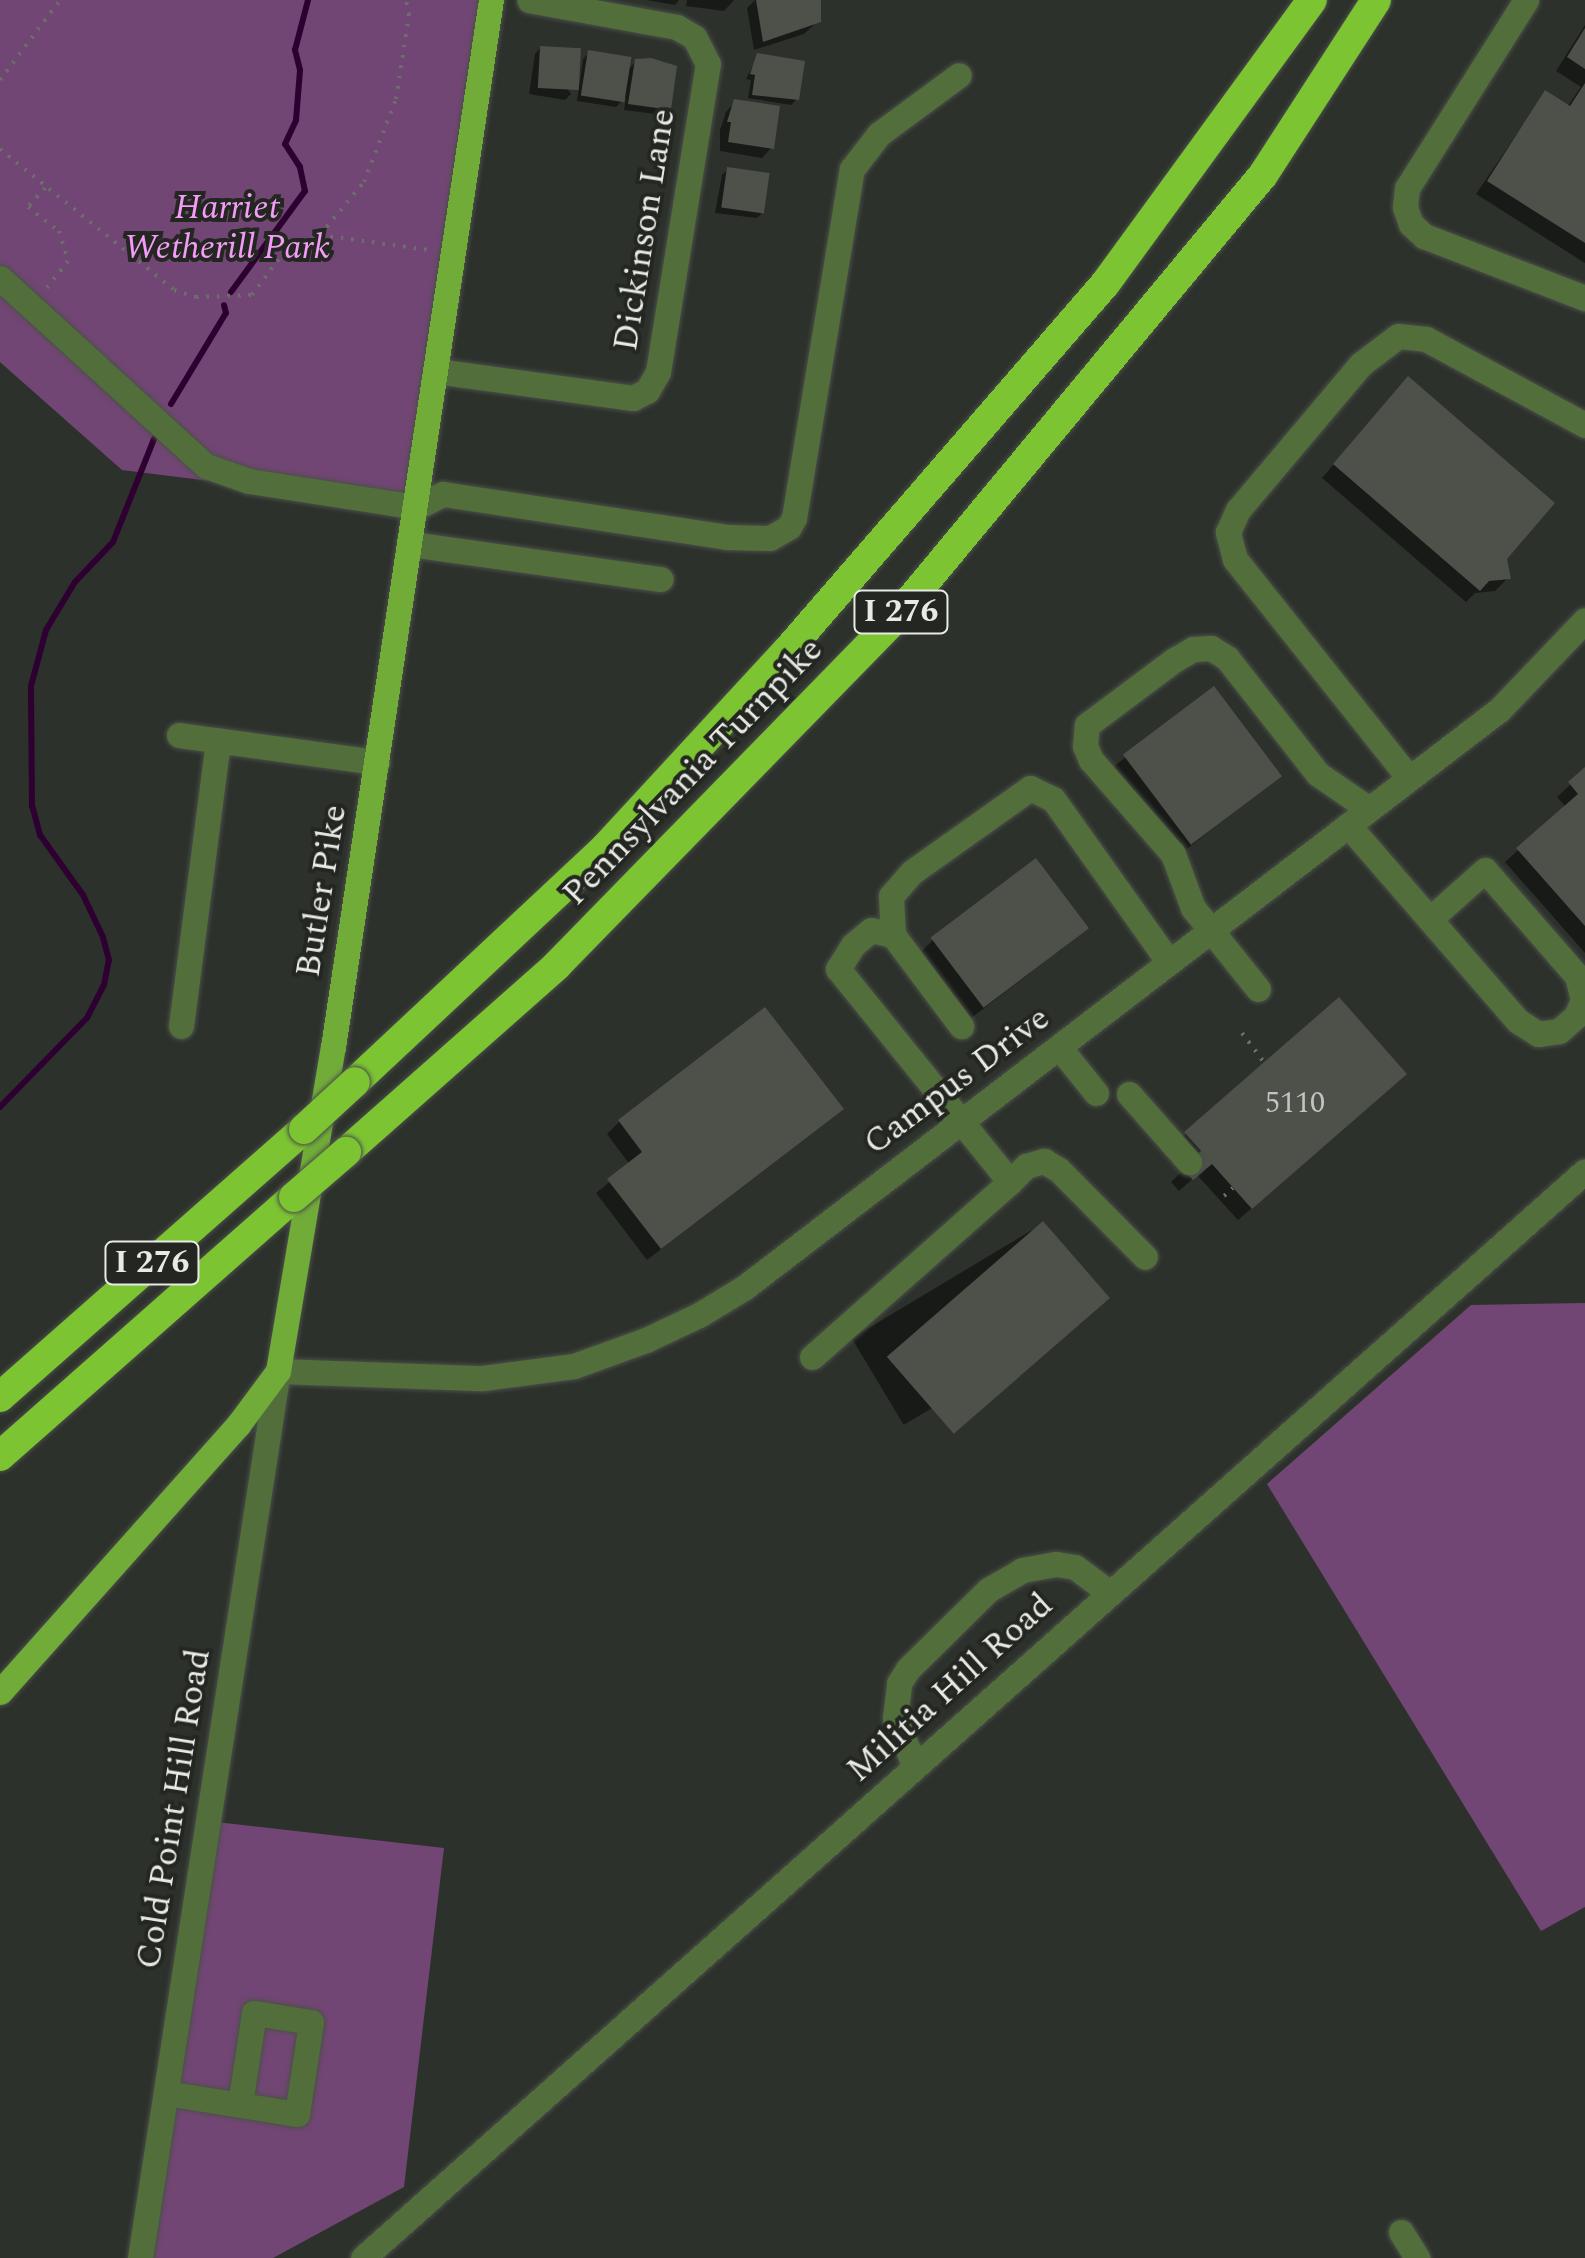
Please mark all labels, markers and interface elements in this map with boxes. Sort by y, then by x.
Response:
street label: Dickinson Lane [605,106,685,354]
park label: Harriet Wetherill Park [124,187,330,269]
road number: I 276 [851,585,951,639]
street label: Pennsylvania Turnpike [554,629,832,915]
street label: Butler Pike [288,802,356,980]
street label: Campus Drive [856,998,1058,1164]
house number: 5110 [1265,1085,1325,1121]
road number: I 276 [102,1236,202,1290]
street label: Militia Hill Road [838,1585,1062,1791]
street label: Cold Point Hill Road [128,1646,220,1972]

